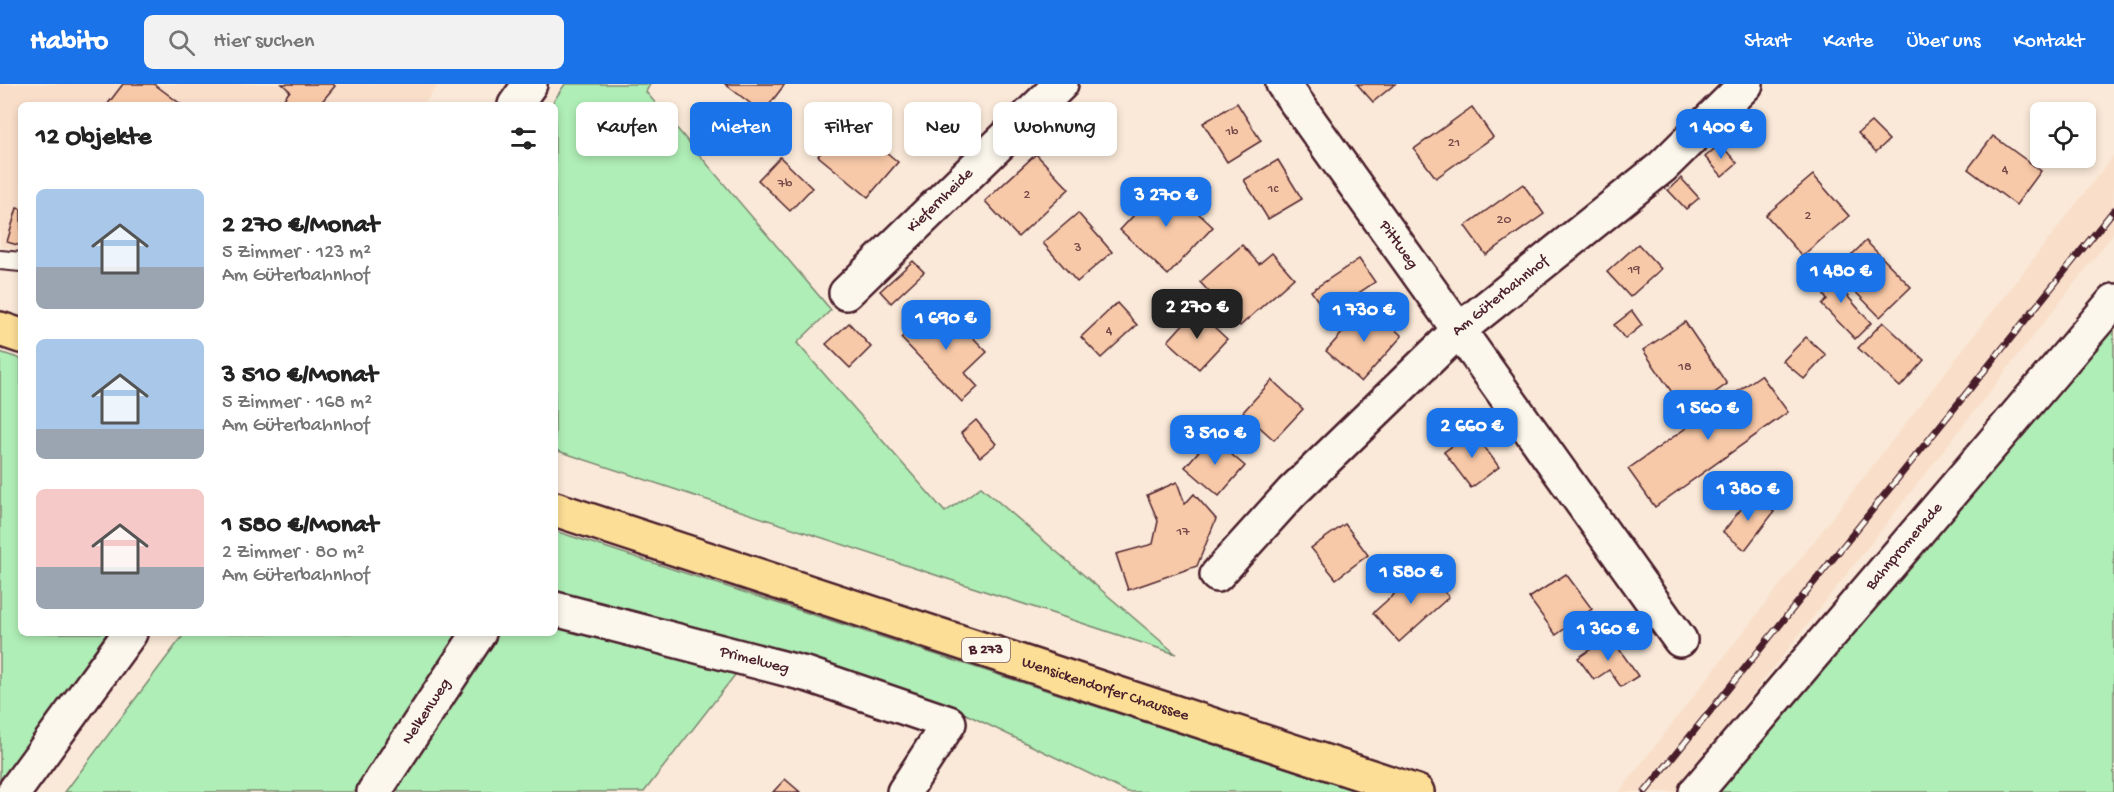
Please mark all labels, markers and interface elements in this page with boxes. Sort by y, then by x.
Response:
search box [144,15,564,69]
text: Habito [30,26,108,59]
icon: search [165,26,198,59]
text: Hier suchen [213,29,315,55]
text: Start [1744,30,1790,55]
text: Karte [1823,30,1873,55]
text: Über uns [1906,30,1980,55]
text: Kontakt [2013,30,2084,55]
chip: Kaufen [576,102,678,156]
chip: Mieten [690,102,792,156]
chip: Filter [804,102,892,156]
chip: Neu [904,102,981,156]
chip: Wohnung [993,102,1117,156]
map controls [2030,102,2096,168]
button: locate [2030,102,2096,168]
pin: 1 400 € [1666,109,1776,160]
text: 1 400 € [1690,117,1752,140]
icon: filters [507,122,540,155]
text: 12 Objekte [36,123,151,154]
house number: 1b [1224,124,1239,141]
house number: 21 [1448,135,1460,152]
house number: 4 [2002,162,2009,179]
street label: Kiefernheide [904,164,978,237]
house number: 7b [777,176,793,193]
pin: 3 270 € [1111,177,1221,228]
house number: 1c [1267,181,1279,198]
text: 3 270 € [1134,185,1198,208]
house number: 2 [1024,187,1031,204]
house number: 2 [1805,208,1812,225]
text: 2 270 €/Monat [222,211,379,242]
house number: 20 [1497,212,1511,229]
icon: home [84,213,156,285]
street label: Pittweg [1374,216,1422,273]
house number: 3 [1073,240,1082,257]
text: 5 Zimmer · 123 m² [222,242,371,265]
street label: Am Güterbahnhof [1448,251,1554,341]
pin: 1 480 € [1786,253,1896,304]
text: 1 480 € [1810,261,1872,284]
house number: 19 [1627,262,1640,279]
text: Am Güterbahnhof [222,265,369,288]
pin: 2 270 € [1142,289,1252,340]
pin: 1 730 € [1309,292,1419,343]
text: 2 270 € [1166,297,1228,320]
pin: 1 690 € [891,300,1001,351]
text: 1 730 € [1333,300,1395,323]
text: 1 690 € [916,308,976,331]
house number: 4 [1106,323,1113,340]
house number: 18 [1677,359,1692,376]
text: 3 510 €/Monat [222,361,377,392]
icon: home [84,363,156,435]
pin: 1 560 € [1653,390,1763,441]
text: 5 Zimmer · 168 m² [222,392,372,415]
text: 1 560 € [1677,398,1739,421]
pin: 2 660 € [1417,408,1527,459]
text: Am Güterbahnhof [222,415,369,438]
pin: 3 510 € [1160,415,1270,466]
text: 2 660 € [1441,416,1503,439]
text: 3 510 € [1184,423,1246,446]
pin: 1 380 € [1693,471,1803,522]
text: 1 380 € [1717,479,1779,502]
street label: Bahnpromenade [1862,499,1948,595]
text: 1 580 €/Monat [222,511,378,542]
icon: home [84,513,156,585]
house number: 17 [1176,524,1190,541]
text: 2 Zimmer · 80 m² [222,542,365,565]
pin: 1 580 € [1356,554,1466,605]
text: 1 580 € [1380,562,1442,585]
text: Am Güterbahnhof [222,565,369,588]
pin: 1 360 € [1553,611,1663,662]
text: 1 360 € [1577,619,1639,642]
road number: B 273 [962,638,1010,662]
street label: Primelweg [717,642,791,679]
street label: Wensickendorfer Chaussee [1019,653,1192,726]
street label: Nelkenweg [398,675,456,748]

